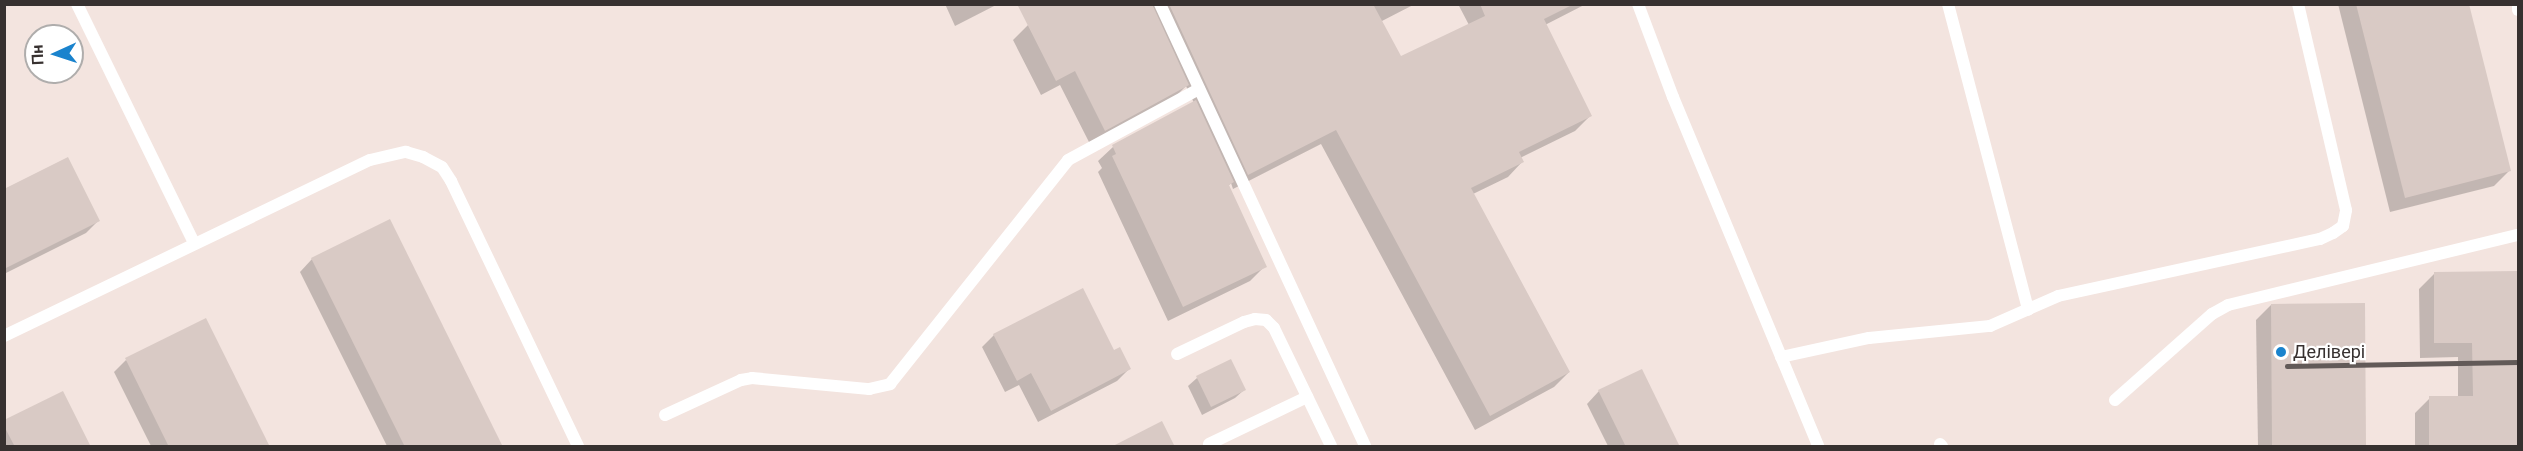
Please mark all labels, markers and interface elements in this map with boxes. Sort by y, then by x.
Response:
north arrow [24,24,84,84]
text: Пн [28,44,48,66]
place label: Делівері [2293,341,2365,363]
marker: Делівері [2274,345,2288,359]

